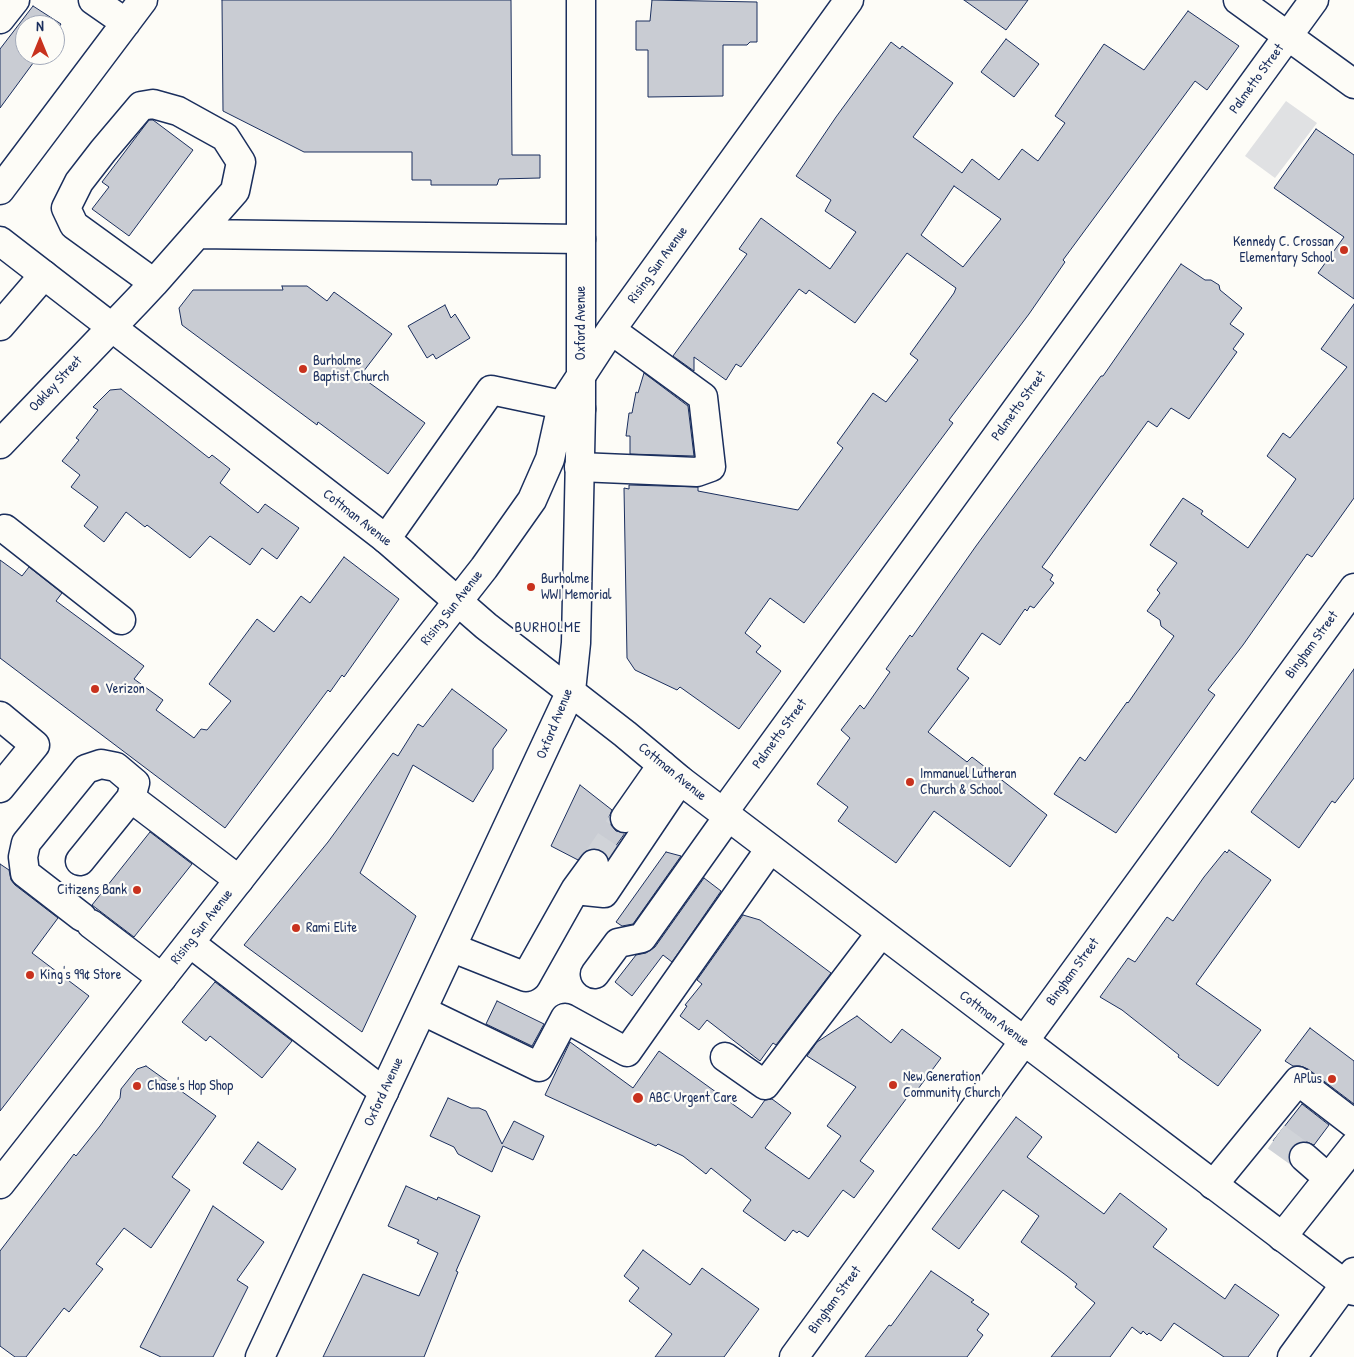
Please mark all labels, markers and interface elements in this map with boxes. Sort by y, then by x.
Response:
north arrow [15,15,65,65]
text: N [36,16,44,35]
street label: Palmetto Street [1226,41,1288,117]
street label: Rising Sun Avenue [624,223,692,307]
place label: Kennedy C. Crossan Elementary School [1233,234,1334,266]
marker: Kennedy C. Crossan Elementary School [1338,244,1350,256]
street label: Oxford Avenue [573,286,589,360]
street label: Oakley Street [26,353,86,415]
place label: Burholme Baptist Church [313,353,389,386]
marker: Burholme Baptist Church [297,363,309,375]
street label: Palmetto Street [988,368,1050,444]
street label: Cottman Avenue [319,486,395,550]
street label: Rising Sun Avenue [417,567,487,649]
place label: Burholme WWI Memorial [541,571,612,604]
marker: Burholme WWI Memorial [525,581,537,593]
street label: Bingham Street [1282,608,1342,682]
district label: BURHOLME [513,619,583,637]
place label: Verizon [105,681,145,697]
marker: Verizon [89,683,101,695]
street label: Oxford Avenue [533,686,577,762]
street label: Palmetto Street [749,696,811,772]
street label: Cottman Avenue [634,739,710,805]
place label: Immanuel Lutheran Church & School [920,766,1017,799]
marker: Immanuel Lutheran Church & School [904,776,916,788]
place label: Citizens Bank [57,882,127,898]
marker: Citizens Bank [131,884,143,896]
street label: Rising Sun Avenue [167,886,237,968]
place label: Rami Elite [306,920,357,936]
marker: Rami Elite [290,922,302,934]
street label: Bingham Street [1043,935,1103,1009]
place label: King's 99¢ Store [40,967,121,983]
marker: King's 99¢ Store [24,969,36,981]
street label: Cottman Avenue [956,987,1032,1051]
street label: Oxford Avenue [361,1055,407,1129]
place label: New Generation Community Church [903,1069,1000,1102]
place label: APlus [1294,1071,1322,1087]
marker: APlus [1326,1073,1338,1085]
place label: Chase's Hop Shop [147,1078,233,1094]
marker: New Generation Community Church [887,1079,899,1091]
marker: Chase's Hop Shop [131,1080,143,1092]
place label: ABC Urgent Care [649,1090,737,1106]
marker: ABC Urgent Care [631,1091,645,1105]
street label: Bingham Street [805,1263,865,1337]

